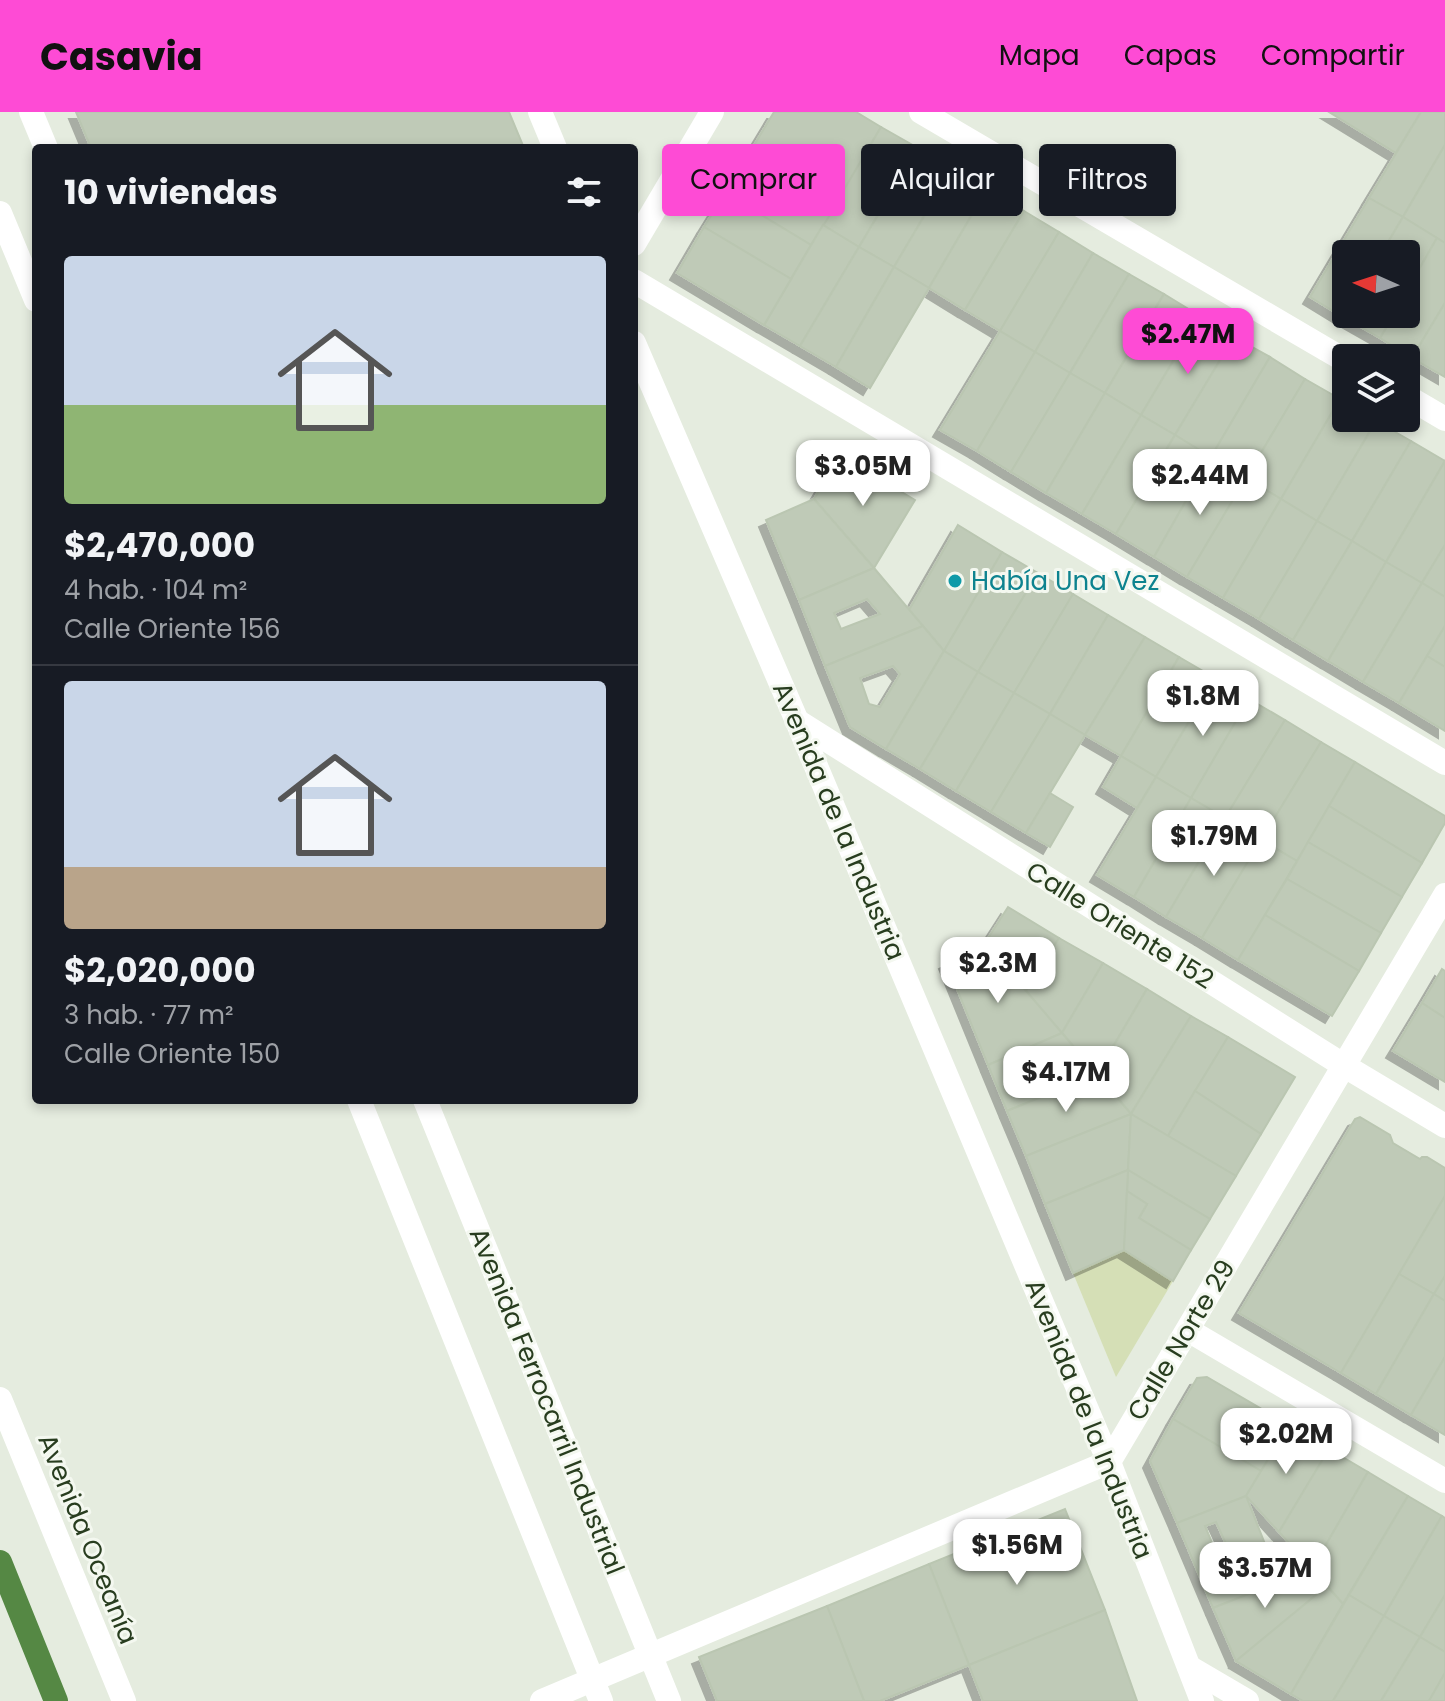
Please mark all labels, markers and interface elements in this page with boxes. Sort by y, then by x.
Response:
text: Casavia [40,30,203,83]
text: Mapa [999,36,1080,75]
text: Capas [1124,36,1217,75]
text: Compartir [1261,36,1405,75]
chip: Comprar [662,144,845,216]
chip: Alquilar [861,144,1023,216]
chip: Filtros [1039,144,1176,216]
text: 10 viviendas [64,168,278,216]
icon: filters [562,170,606,214]
north arrow [1332,240,1420,328]
map controls [1332,240,1420,432]
icon: home [263,308,407,452]
pin: $2.47M [1123,308,1253,376]
text: $2.47M [1141,316,1235,352]
button: layers [1332,344,1420,432]
pin: $3.05M [798,440,928,508]
text: $3.05M [814,448,912,484]
pin: $2.44M [1135,449,1265,517]
text: $2.44M [1151,457,1249,493]
text: $2,470,000 [64,521,255,569]
place label: Había Una Vez [971,563,1159,599]
text: 4 hab. · 104 m² [64,572,247,608]
marker: Había Una Vez [946,572,964,590]
text: Calle Oriente 156 [64,611,280,647]
pin: $1.8M [1147,670,1259,738]
street label: Avenida de la Industria [764,676,914,966]
text: $1.8M [1166,678,1240,714]
icon: home [263,733,407,877]
pin: $1.79M [1149,810,1279,878]
text: $1.79M [1170,818,1258,854]
street label: Calle Oriente 152 [1019,853,1221,997]
pin: $2.3M [942,937,1054,1005]
text: $2.3M [959,945,1037,981]
text: $2,020,000 [64,946,256,994]
text: 3 hab. · 77 m² [64,997,234,1033]
text: Calle Oriente 150 [64,1036,280,1072]
pin: $4.17M [1001,1046,1131,1114]
text: $4.17M [1021,1054,1111,1090]
street label: Avenida Ferrocarril Industrial [461,1222,633,1580]
street label: Calle Norte 29 [1119,1253,1243,1427]
street label: Avenida de la Industria [1016,1274,1162,1564]
pin: $2.02M [1221,1408,1351,1476]
text: $2.02M [1239,1416,1333,1452]
street label: Avenida Oceanía [29,1428,147,1650]
pin: $1.56M [952,1519,1082,1587]
text: $1.56M [971,1527,1063,1563]
pin: $3.57M [1200,1542,1330,1610]
text: $3.57M [1218,1550,1312,1586]

